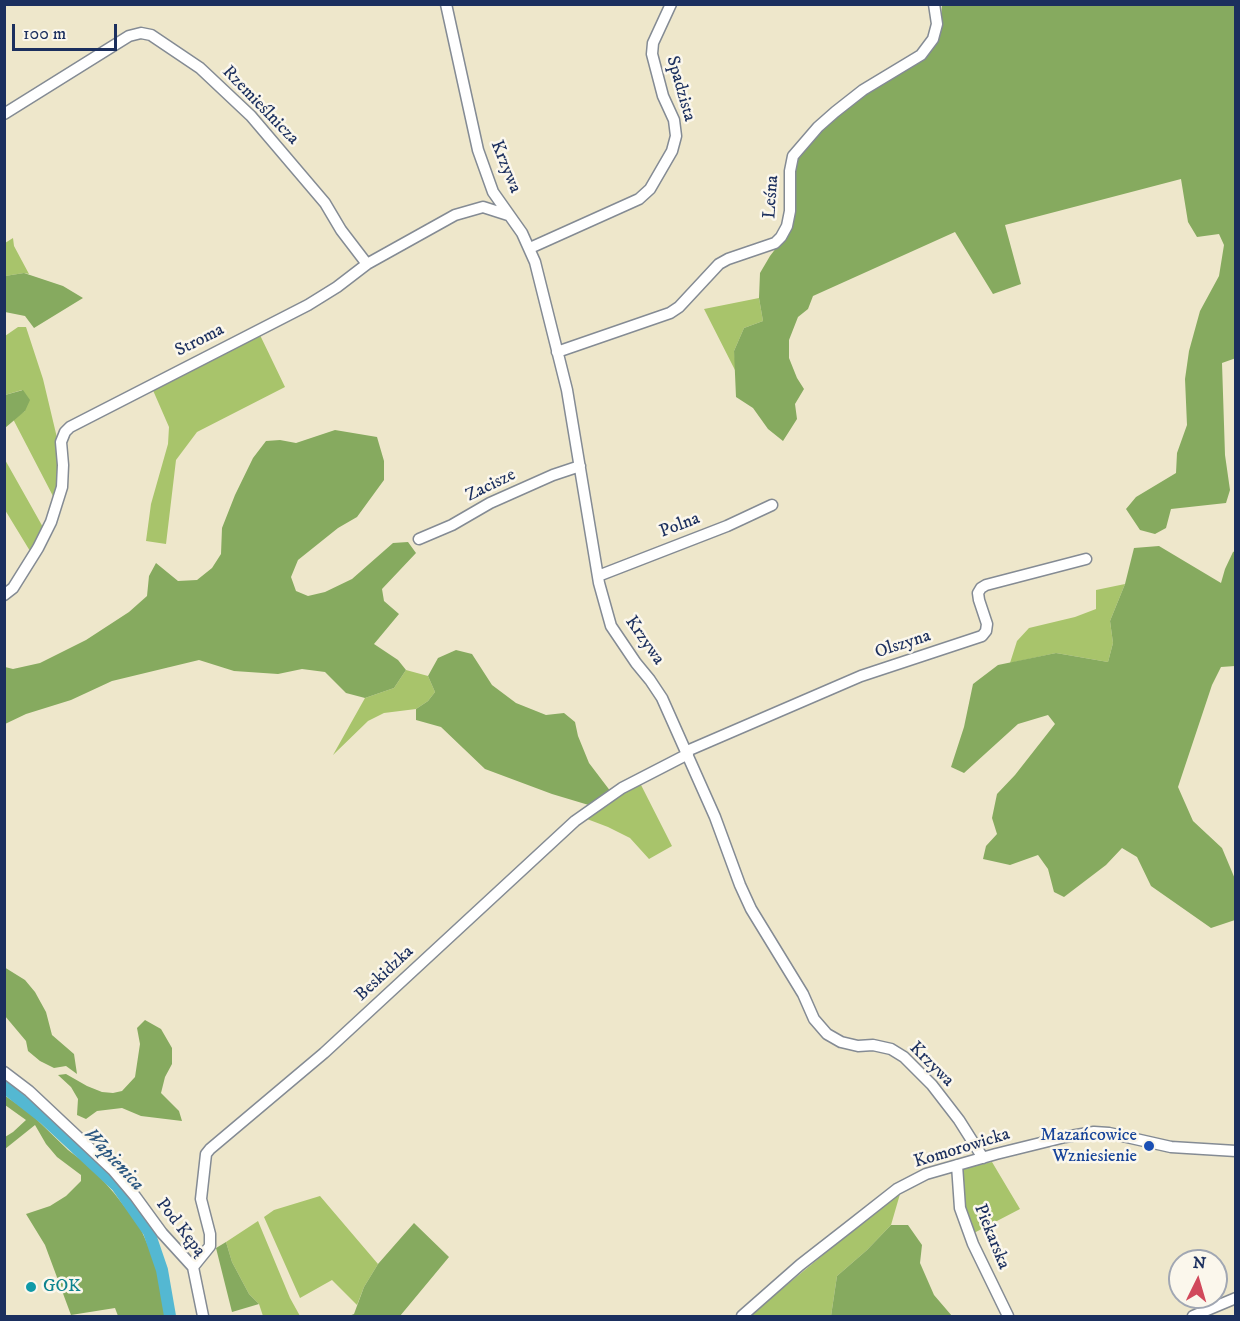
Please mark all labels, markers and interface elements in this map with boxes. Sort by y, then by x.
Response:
scale bar [15,12,120,50]
text: 100 m [23,23,66,45]
street label: Spadzista [660,54,700,124]
street label: Rzemieślnicza [217,62,303,150]
street label: Krzywa [485,138,525,196]
street label: Leśna [760,175,784,219]
street label: Stroma [172,320,228,362]
street label: Zacisze [463,465,519,507]
street label: Polna [657,509,703,543]
street label: Krzywa [619,612,669,670]
street label: Olszyna [872,626,934,664]
street label: Beskidzka [351,942,419,1006]
street label: Krzywa [904,1038,958,1092]
water label: Wapienica [77,1123,149,1197]
street label: Komorowicka [911,1124,1013,1174]
place label: Mazańcowice Wzniesienie [1040,1125,1137,1168]
marker: Mazańcowice Wzniesienie [1142,1139,1156,1153]
street label: Pod Kępą [150,1194,210,1262]
street label: Piekarska [968,1201,1014,1273]
north arrow [1168,1249,1228,1309]
text: N [1192,1253,1207,1274]
place label: GOK [43,1276,81,1298]
marker: GOK [24,1280,38,1294]

